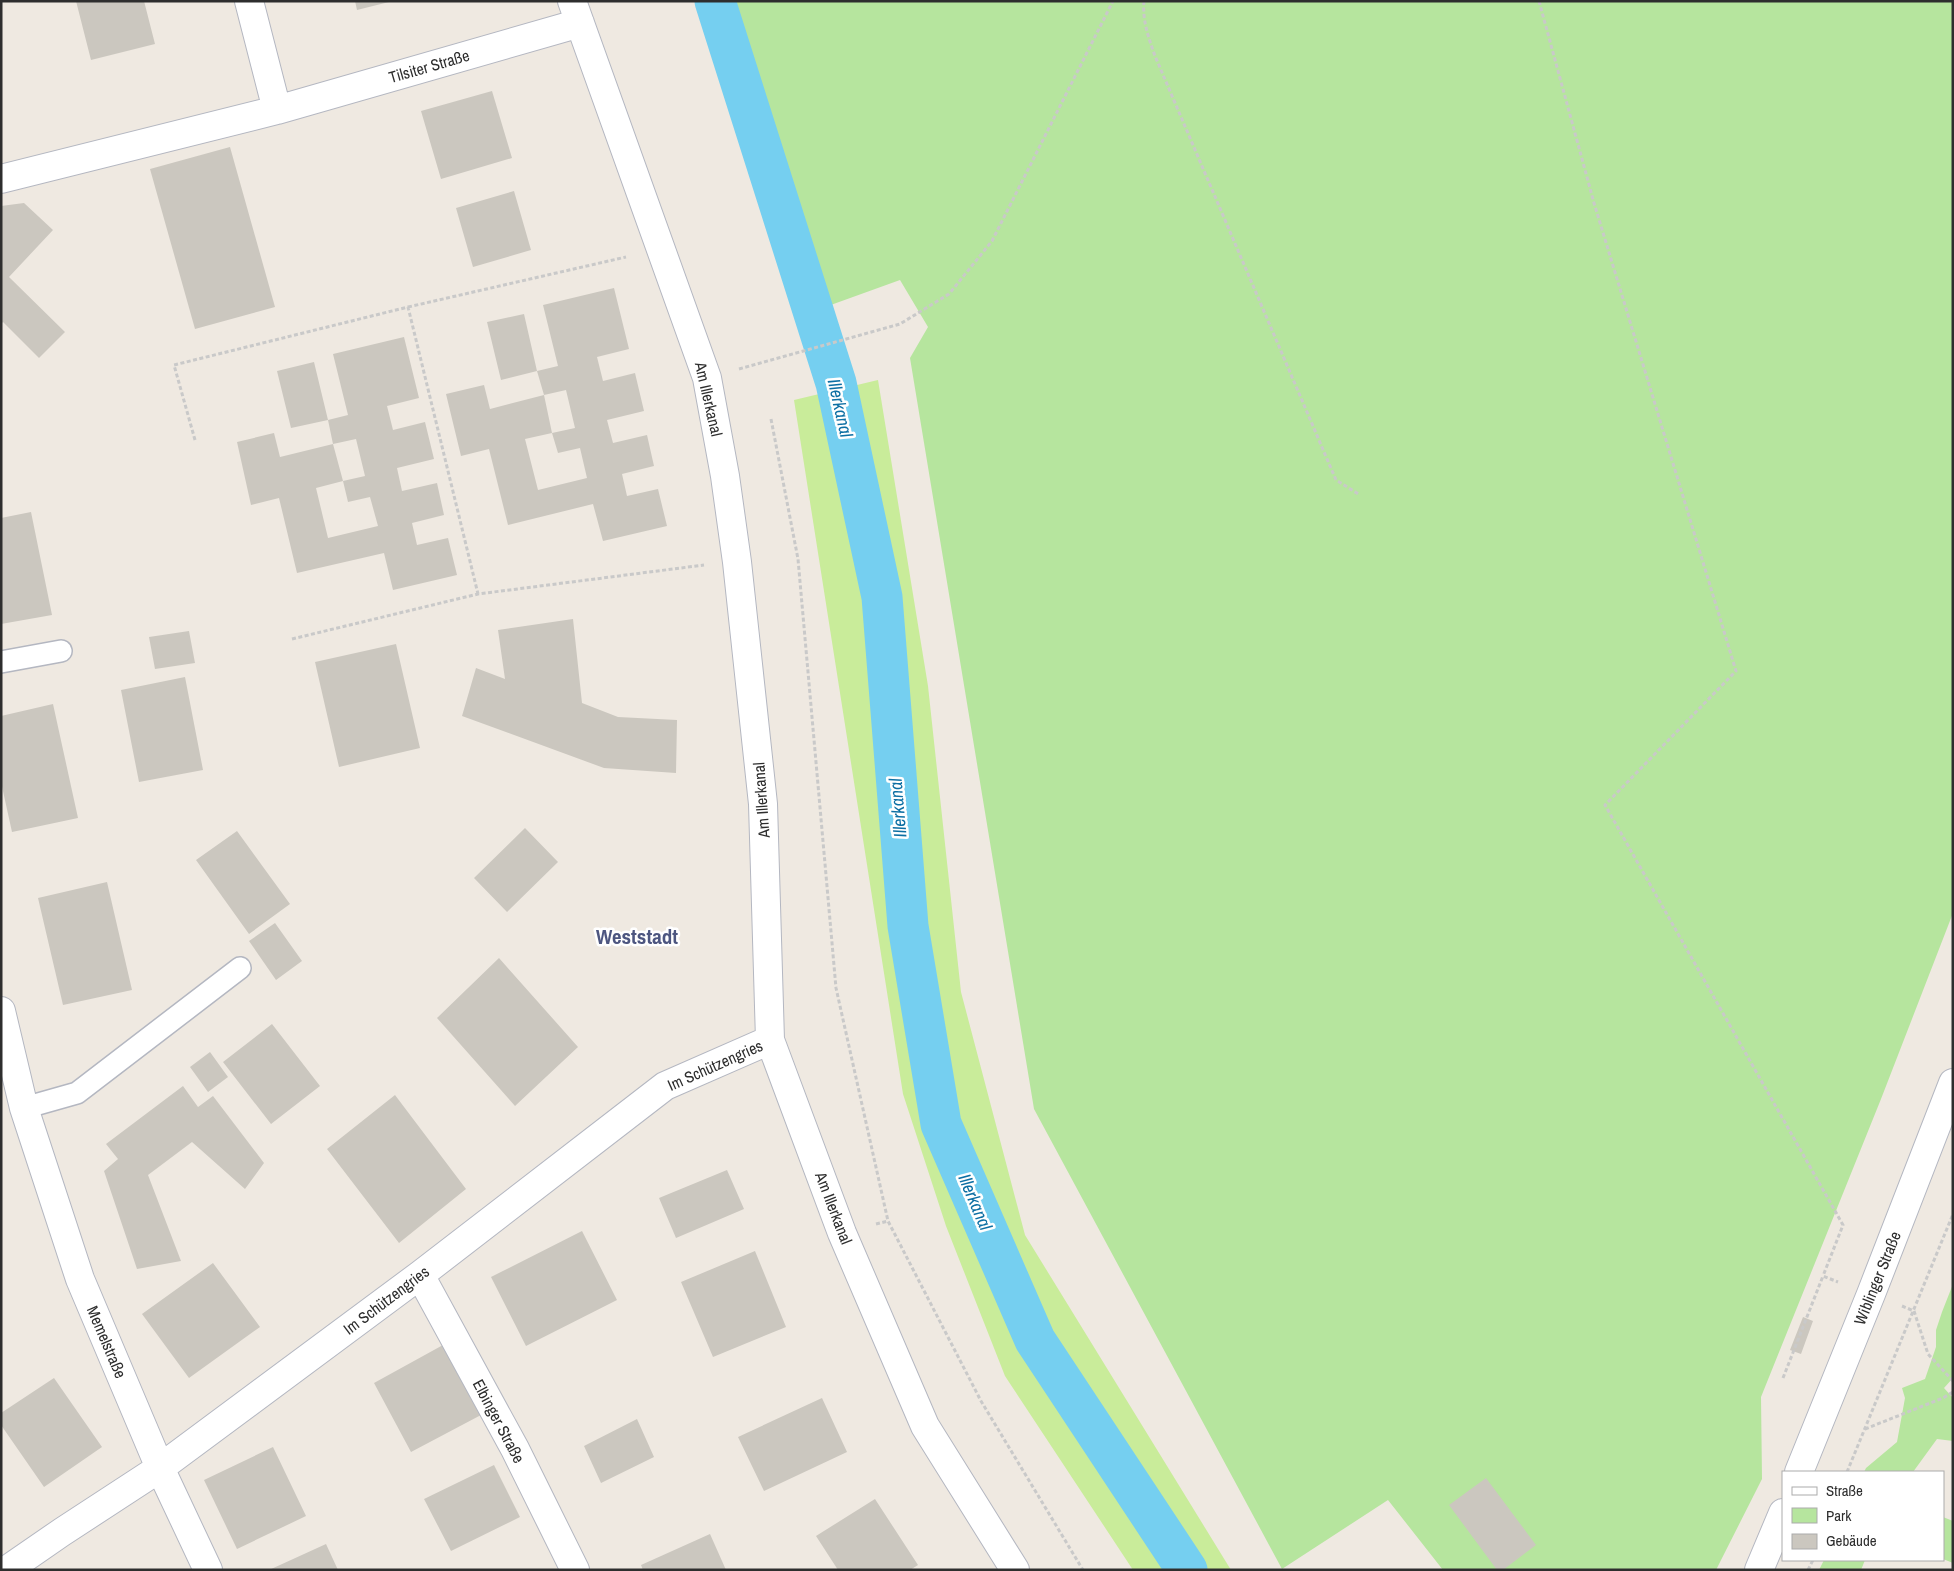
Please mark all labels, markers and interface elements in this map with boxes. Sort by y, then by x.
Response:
street label: Tilsiter Straße [386,44,472,88]
street label: Am Illerkanal [690,359,728,438]
water label: Illerkanal [822,376,859,440]
street label: Am Illerkanal [747,761,775,840]
water label: Illerkanal [882,777,913,839]
district label: Weststadt [596,922,678,951]
street label: Im Schützengries [664,1034,766,1096]
street label: Am Illerkanal [810,1168,858,1247]
water label: Illerkanal [952,1170,999,1235]
street label: Wiblinger Straße [1848,1228,1906,1328]
street label: Im Schützengries [339,1260,433,1340]
street label: Memelstraße [82,1302,132,1382]
street label: Elbinger Straße [468,1375,530,1467]
legend [1782,1471,1944,1561]
text: Straße [1826,1480,1863,1501]
text: Park [1826,1505,1852,1526]
text: Gebäude [1826,1530,1877,1551]

